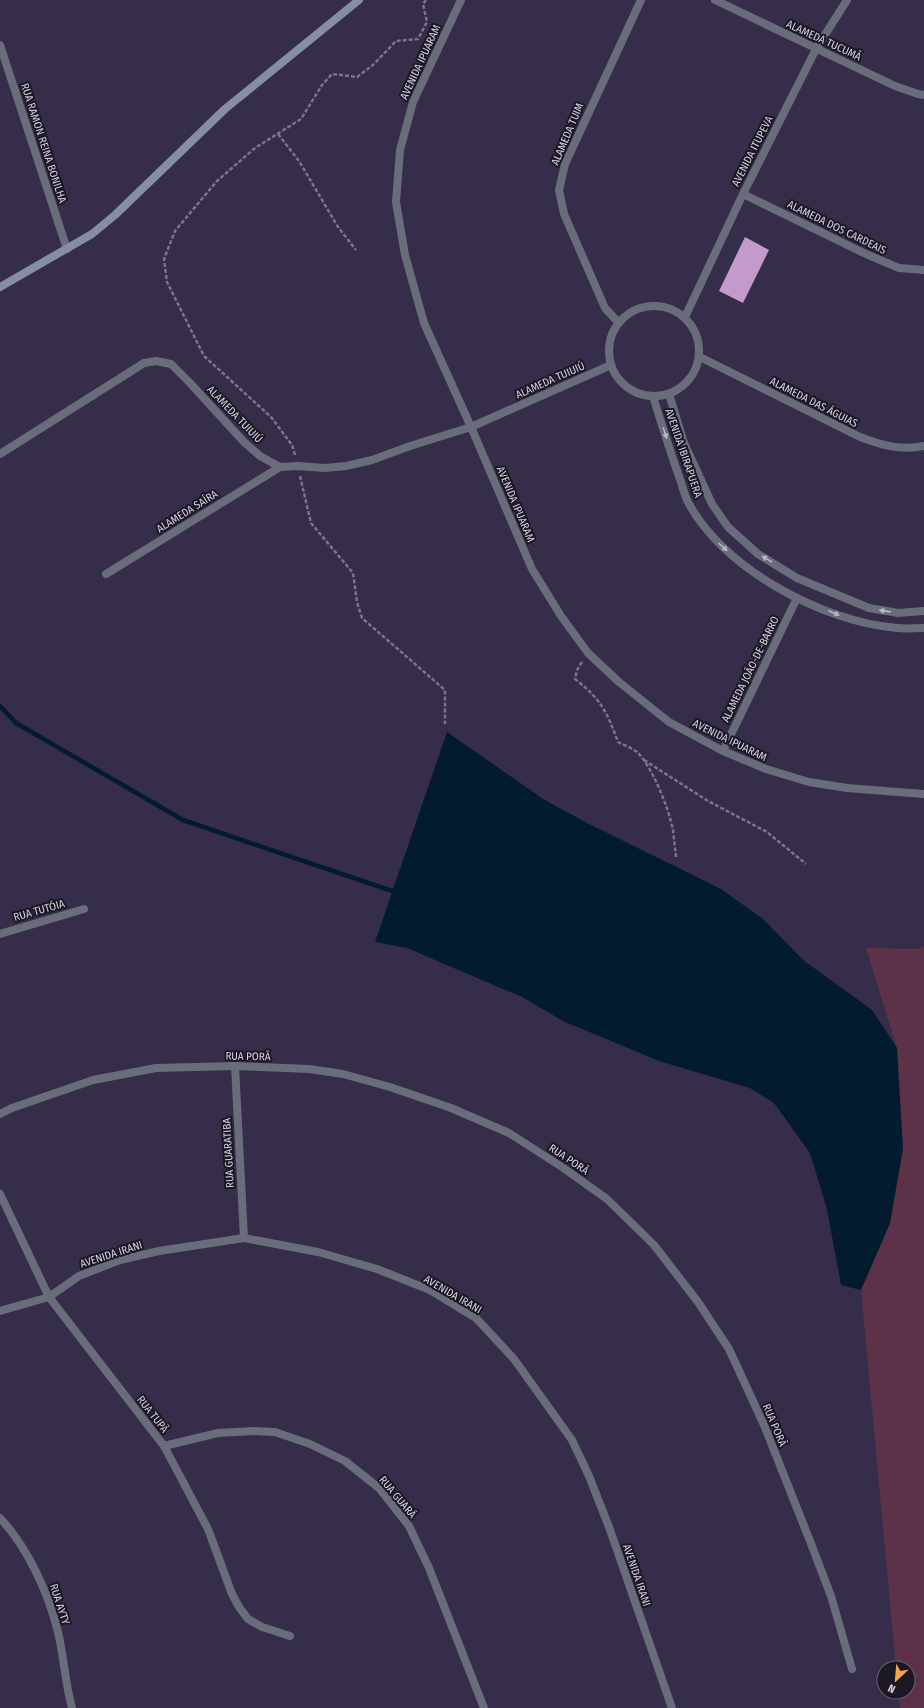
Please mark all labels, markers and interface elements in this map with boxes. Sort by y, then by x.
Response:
street label: ALAMEDA TUCUMÃ [784,17,864,64]
street label: AVENIDA IPUARAM [397,23,444,102]
street label: RUA RAMON REINA BONILHA [18,82,69,205]
street label: ALAMEDA TUIM [549,101,586,167]
street label: AVENIDA ITUPEVA [729,114,776,189]
street label: ALAMEDA DOS CARDEAIS [785,198,889,257]
street label: ALAMEDA TUIUIÚ [513,358,587,402]
street label: ALAMEDA DAS ÁGUIAS [768,374,861,430]
street label: ALAMEDA TUIUIÚ [204,382,266,446]
street label: AVENIDA IBIRAPUERA [662,407,705,500]
one-way arrow [662,428,668,440]
street label: AVENIDA IPUARAM [494,464,537,544]
street label: ALAMEDA SAÍRA [154,486,221,535]
one-way arrow [719,542,728,551]
one-way arrow [761,556,773,563]
one-way arrow [879,608,891,614]
one-way arrow [829,611,841,617]
street label: ALAMEDA JOÃO-DE-BARRO [719,614,782,724]
street label: AVENIDA IPUARAM [691,717,769,764]
street label: RUA TUTÓIA [12,896,66,924]
street label: RUA PORÃ [225,1050,271,1063]
street label: RUA GUARATIBA [220,1117,237,1188]
street label: RUA PORÃ [546,1141,591,1178]
street label: AVENIDA IRANI [78,1238,144,1271]
street label: AVENIDA IRANI [421,1273,484,1316]
street label: RUA TUPÃ [134,1393,171,1435]
street label: RUA PORÃ [760,1402,789,1449]
street label: RUA GUARÁ [376,1473,420,1521]
street label: AVENIDA IRANI [620,1542,653,1608]
street label: RUA AYTY [47,1582,72,1627]
north arrow [876,1660,916,1700]
text: N [886,1681,898,1696]

